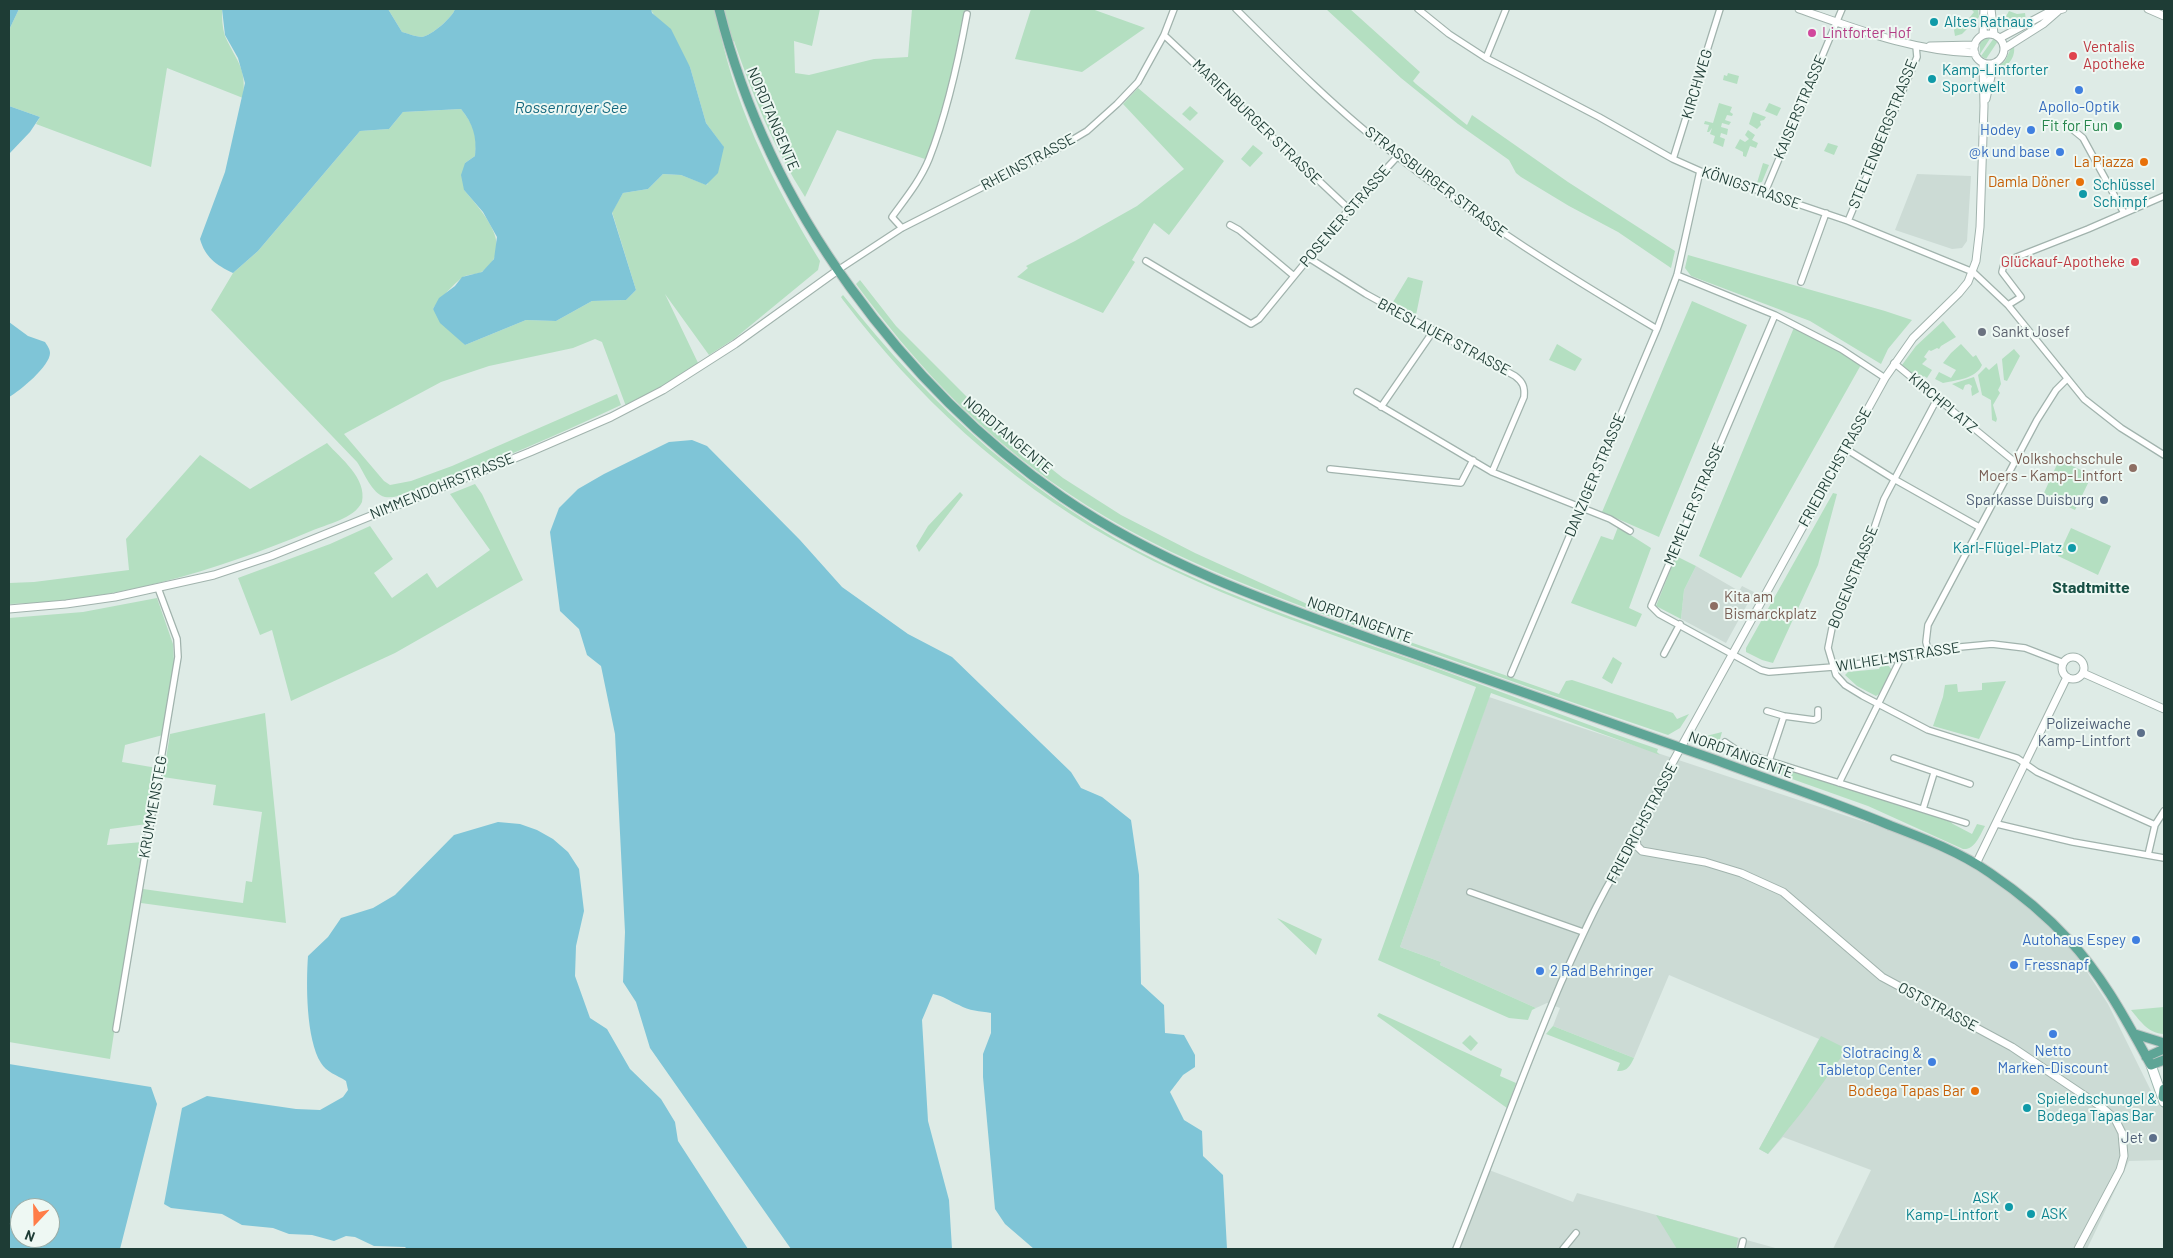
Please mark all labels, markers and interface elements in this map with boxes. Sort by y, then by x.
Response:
place label: Altes Rathaus [1944,13,2033,31]
marker: Altes Rathaus [1928,16,1940,28]
place label: Lintforter Hof [1822,24,1911,42]
marker: Lintforter Hof [1806,27,1818,39]
place label: Ventalis Apotheke [2083,38,2145,73]
street label: KIRCHWEG [1678,47,1716,121]
marker: Ventalis Apotheke [2067,50,2079,62]
street label: KAISERSTRASSE [1770,52,1830,162]
street label: MARIENBURGER STRASSE [1189,56,1325,188]
street label: STELTENBERGSTRASSE [1845,57,1921,211]
place label: Kamp-Lintforter Sportwelt [1942,61,2048,96]
street label: NORDTANGENTE [743,65,803,173]
marker: Kamp-Lintforter Sportwelt [1926,73,1938,85]
marker: Apollo-Optik [2073,84,2085,96]
water label: Rossenrayer See [515,98,627,118]
place label: Apollo-Optik [2039,98,2119,116]
place label: Fit for Fun [2042,117,2108,135]
marker: Fit for Fun [2112,120,2124,132]
place label: Hodey [1980,121,2021,139]
street label: STRASSBURGER STRASSE [1361,123,1511,241]
marker: Hodey [2025,124,2037,136]
street label: RHEINSTRASSE [978,130,1078,194]
place label: @k und base [1969,143,2050,161]
marker: @k und base [2054,146,2066,158]
place label: La Piazza [2073,153,2134,171]
marker: La Piazza [2138,156,2150,168]
street label: POSENER STRASSE [1296,161,1394,271]
street label: KÖNIGSTRASSE [1699,163,1803,213]
place label: Damla Döner [1988,173,2070,191]
marker: Damla Döner [2074,176,2086,188]
place label: Schlüssel Schimpf [2093,176,2155,211]
marker: Schlüssel Schimpf [2077,188,2089,200]
place label: Glückauf-Apotheke [2001,253,2125,271]
marker: Glückauf-Apotheke [2129,256,2141,268]
street label: BRESLAUER STRASSE [1375,294,1513,380]
place label: Sankt Josef [1992,323,2070,341]
marker: Sankt Josef [1976,326,1988,338]
street label: KIRCHPLATZ [1905,369,1981,437]
street label: NORDTANGENTE [960,393,1056,477]
street label: FRIEDRICHSTRASSE [1795,404,1875,530]
street label: DANZIGER STRASSE [1561,410,1629,540]
street label: MEMELER STRASSE [1660,440,1728,568]
street label: NIMMENDOHRSTRASSE [367,449,517,523]
place label: Volkshochschule Moers - Kamp-Lintfort [1978,450,2123,485]
marker: Volkshochschule Moers - Kamp-Lintfort [2127,462,2139,474]
place label: Sparkasse Duisburg [1966,491,2094,509]
marker: Sparkasse Duisburg [2098,494,2110,506]
street label: BOGENSTRASSE [1824,523,1882,631]
place label: Karl-Flügel-Platz [1953,539,2062,557]
marker: Karl-Flügel-Platz [2066,542,2078,554]
district label: Stadtmitte [2052,578,2130,598]
place label: Kita am Bismarckplatz [1724,588,1817,623]
street label: NORDTANGENTE [1305,593,1415,647]
marker: Kita am Bismarckplatz [1708,600,1720,612]
street label: WILHELMSTRASSE [1835,638,1961,676]
place label: Polizeiwache Kamp-Lintfort [2038,715,2131,750]
marker: Polizeiwache Kamp-Lintfort [2135,727,2147,739]
street label: NORDTANGENTE [1686,728,1796,782]
street label: KRUMMENSTEG [135,754,171,860]
street label: FRIEDRICHSTRASSE [1603,760,1681,886]
place label: Autohaus Espey [2022,931,2126,949]
marker: Autohaus Espey [2130,934,2142,946]
place label: Fressnapf [2024,956,2089,974]
marker: Fressnapf [2008,959,2020,971]
place label: 2 Rad Behringer [1550,962,1653,980]
marker: 2 Rad Behringer [1534,965,1546,977]
street label: OSTSTRASSE [1895,978,1981,1036]
marker: Netto Marken-Discount [2047,1028,2059,1040]
place label: Netto Marken-Discount [1998,1042,2108,1077]
place label: Slotracing & Tabletop Center [1818,1044,1922,1079]
marker: Slotracing & Tabletop Center [1926,1056,1938,1068]
place label: Bodega Tapas Bar [1848,1082,1965,1100]
marker: Bodega Tapas Bar [1969,1085,1981,1097]
place label: Spieledschungel & Bodega Tapas Bar [2037,1090,2157,1125]
marker: Spieledschungel & Bodega Tapas Bar [2021,1102,2033,1114]
place label: Jet [2121,1129,2143,1147]
marker: Jet [2147,1132,2159,1144]
place label: ASK Kamp-Lintfort [1906,1189,1999,1224]
north arrow [10,1198,60,1248]
marker: ASK Kamp-Lintfort [2003,1201,2015,1213]
place label: ASK [2041,1205,2067,1223]
marker: ASK [2025,1208,2037,1220]
text: N [22,1227,37,1246]

